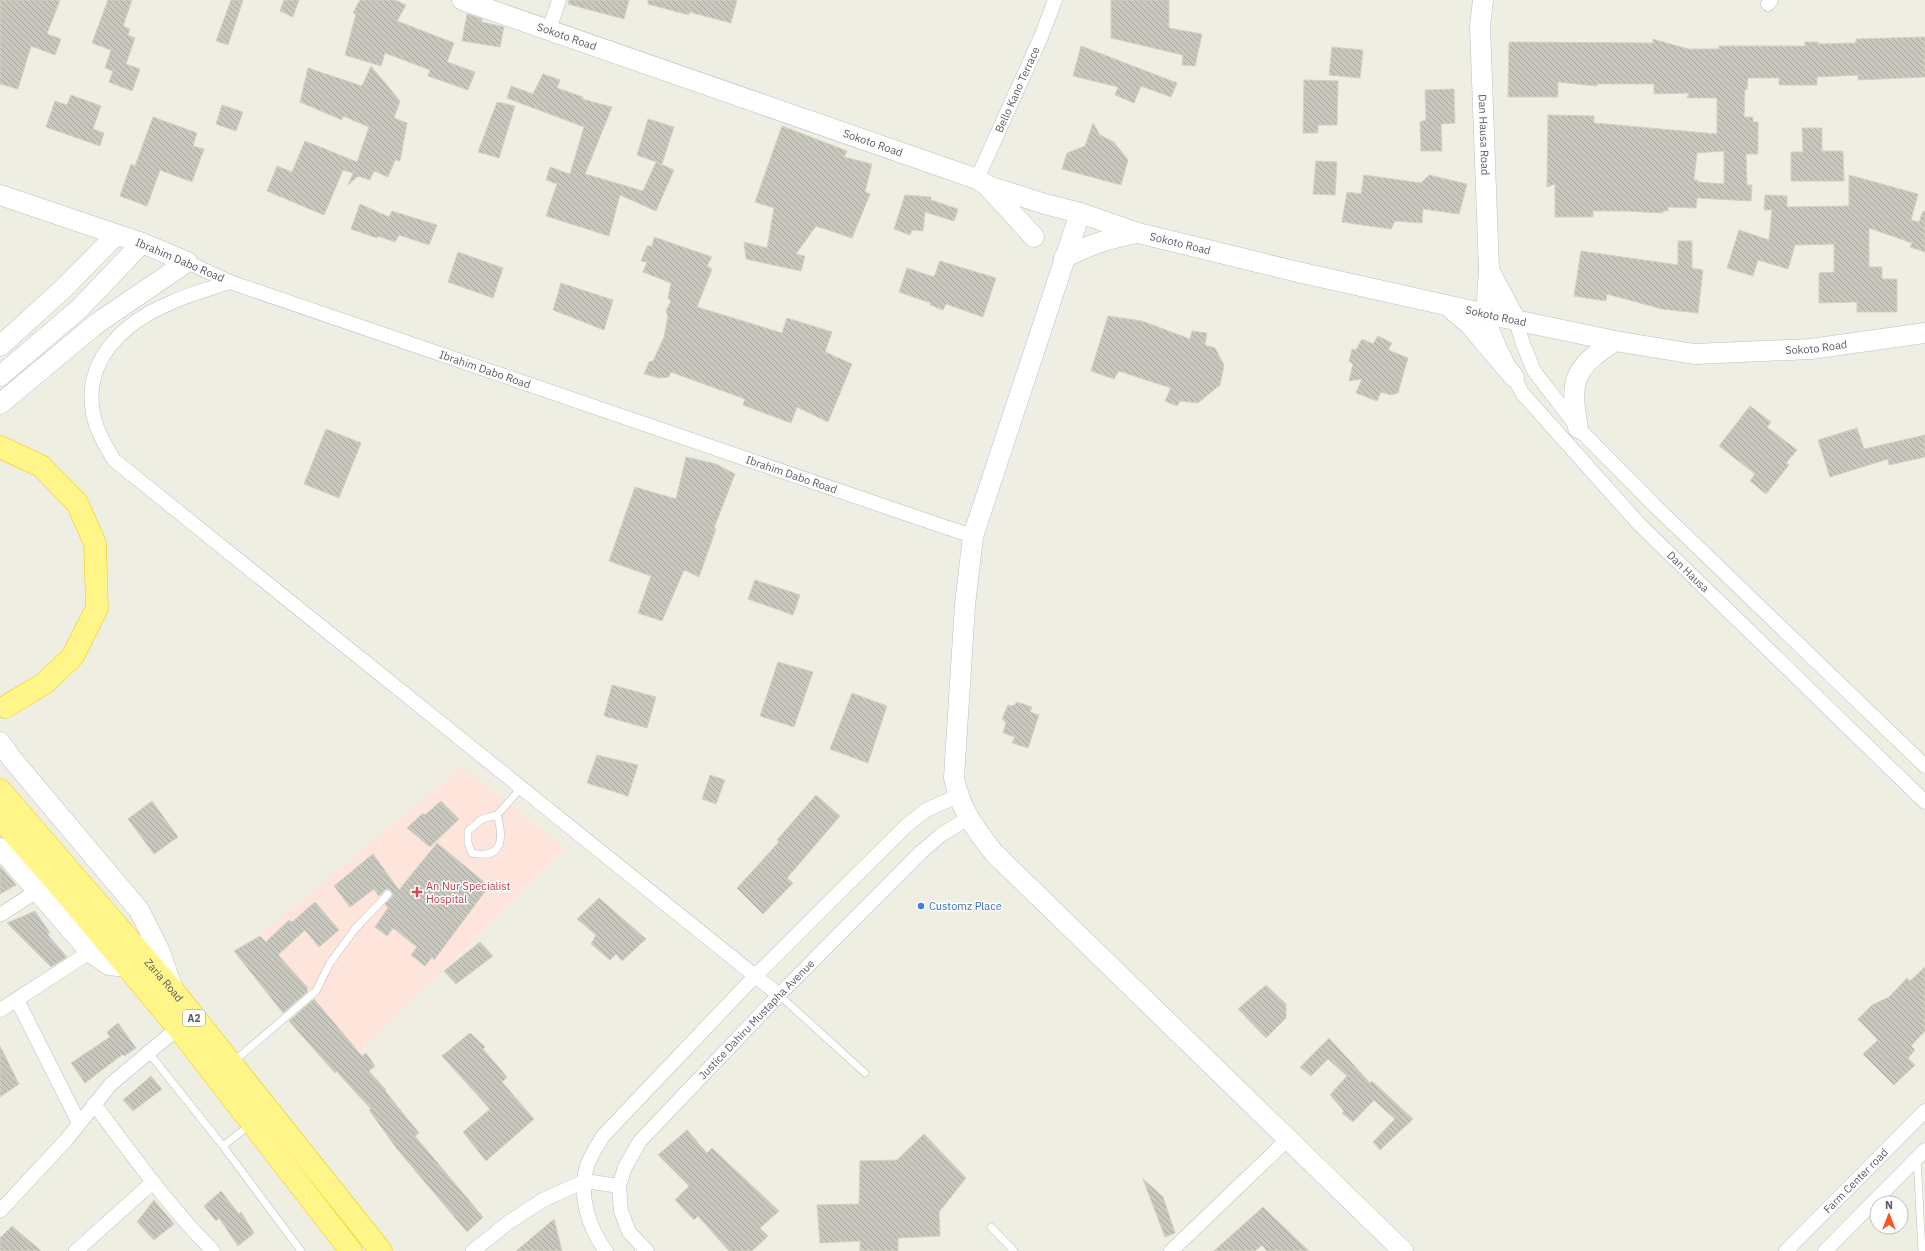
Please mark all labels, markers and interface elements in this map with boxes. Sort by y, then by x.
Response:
street label: Sokoto Road [535,20,599,53]
street label: Bello Kano Terrace [992,45,1043,135]
street label: Dan Hausa Road [1476,94,1493,176]
street label: Sokoto Road [841,126,905,160]
street label: Sokoto Road [1148,229,1212,257]
street label: Ibrahim Dabo Road [133,235,227,285]
street label: Sokoto Road [1464,303,1528,329]
street label: Sokoto Road [1785,337,1848,357]
street label: Ibrahim Dabo Road [438,347,533,392]
street label: Ibrahim Dabo Road [744,452,839,497]
street label: Dan Hausa [1664,548,1712,595]
place label: An Nur Specialist Hospital [426,879,511,906]
marker: An Nur Specialist Hospital [411,886,423,898]
place label: Customz Place [929,899,1002,913]
marker: Customz Place [916,901,926,911]
street label: Zaria Road [141,955,186,1005]
street label: Justice Dahiru Mustapha Avenue [695,956,817,1082]
road number: A2 [183,1010,205,1026]
street label: Farm Center road [1821,1145,1891,1216]
north arrow [1869,1195,1909,1235]
text: N [1885,1198,1893,1212]

